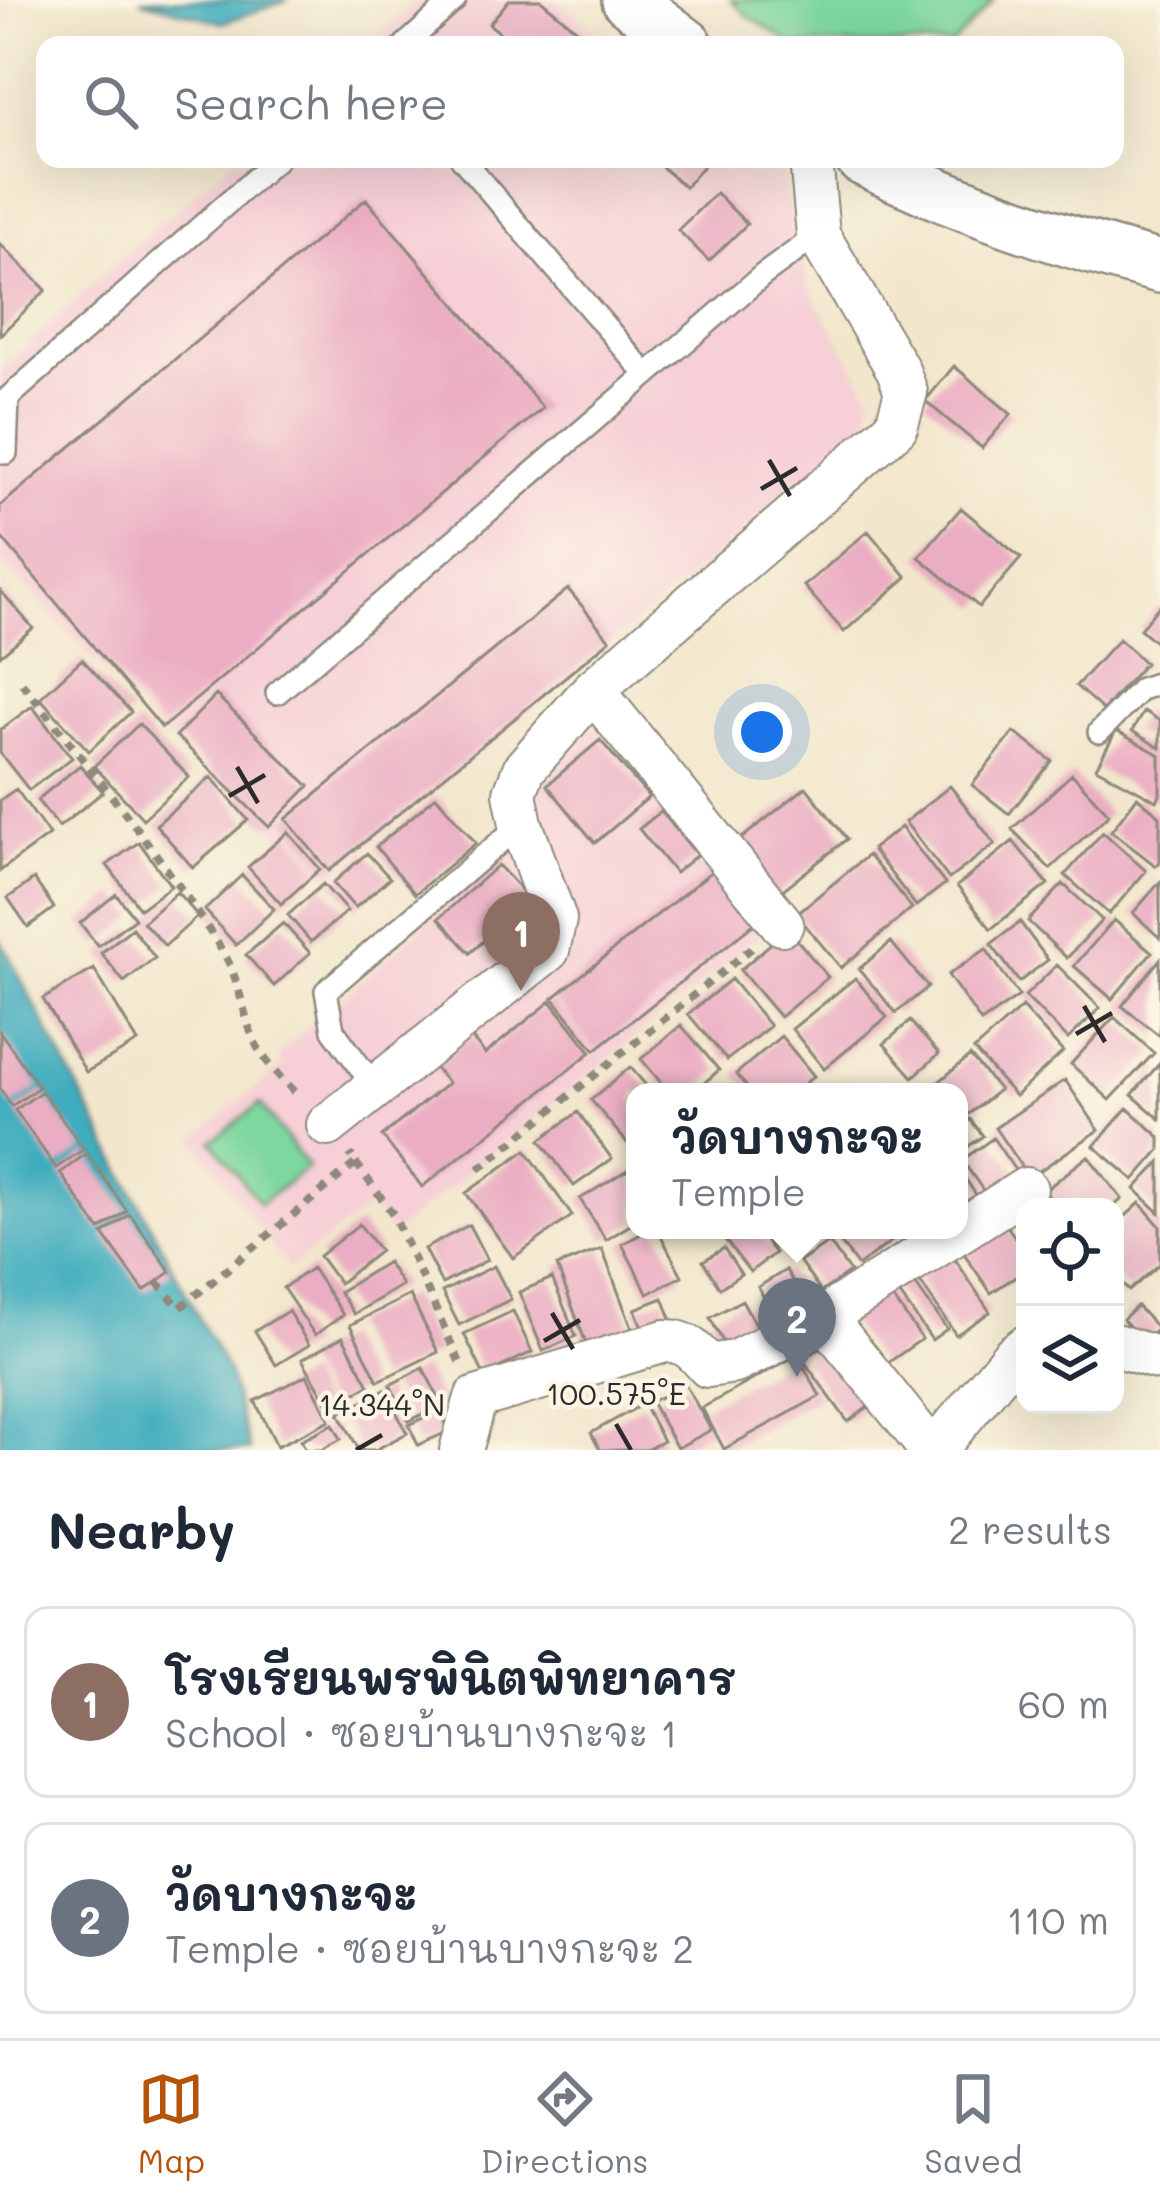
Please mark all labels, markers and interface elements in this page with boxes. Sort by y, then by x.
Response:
search box [36,36,1124,168]
icon: search [78,69,144,135]
text: Search here [174,73,448,131]
your location [732,702,792,762]
pin: 1 [482,892,560,991]
popup [626,1083,968,1239]
text: วัดบางกะจะ [671,1107,923,1165]
text: Temple [671,1165,806,1216]
map controls [1016,1198,1124,1414]
button: locate [1016,1198,1124,1306]
pin: 2 [758,1278,836,1377]
button: layers [1016,1306,1124,1414]
text: 100.575°E [546,1373,686,1413]
text: 14.344°N [319,1384,445,1424]
text: Nearby [48,1495,235,1562]
text: 2 results [948,1503,1112,1554]
text: โรงเรียนพรพินิตพิทยาคาร [165,1648,736,1706]
text: 1 [81,1677,99,1728]
text: 60 m [1018,1677,1109,1728]
text: School · ซอยบ้านบางกะจะ 1 [165,1706,678,1757]
text: วัดบางกะจะ [165,1864,417,1922]
text: 2 [79,1893,101,1944]
text: 110 m [1007,1893,1109,1944]
text: Temple · ซอยบ้านบางกะจะ 2 [165,1922,694,1973]
tab: Map [138,2066,205,2181]
tab: Directions [481,2066,648,2181]
tab: Saved [924,2066,1022,2181]

